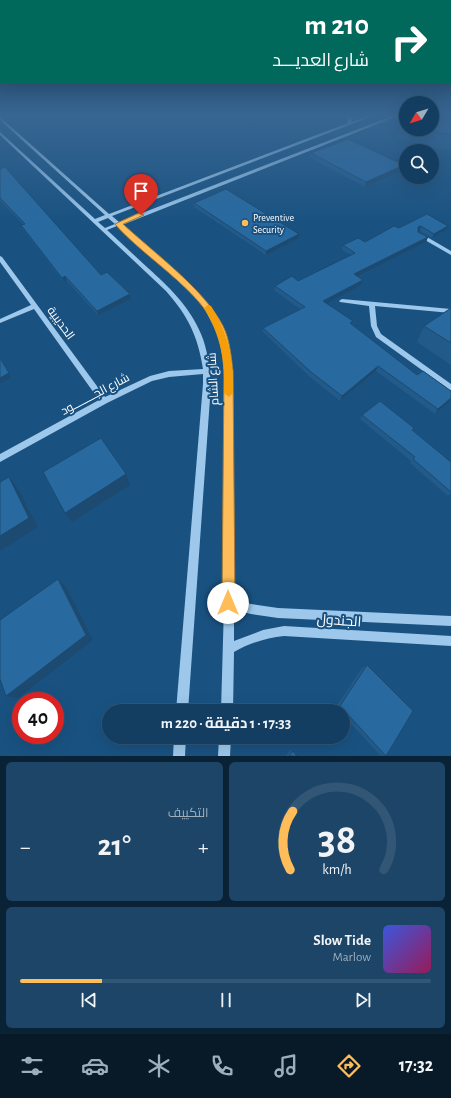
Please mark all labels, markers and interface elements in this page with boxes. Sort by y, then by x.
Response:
text: 210 m [304,12,369,40]
icon: right [383,16,435,68]
text: شارع العديـــد [272,52,369,70]
north arrow [399,96,439,136]
map controls [399,96,439,184]
button: search [399,144,439,184]
pin [124,174,158,215]
icon: arrive [130,180,152,202]
place label: Preventive Security [253,213,294,235]
marker: Preventive Security [240,218,250,228]
street label: الحديبية [44,304,77,342]
street label: شارع الشام [206,352,222,406]
street label: شارع الجــــــــود [59,371,132,419]
position arrow [207,582,249,624]
street label: الجندول [316,612,362,631]
speed limit sign: 40 [12,692,64,744]
text: 17:33 · 1 دقيقة · 220 m [161,716,291,731]
text: التكييف [168,807,209,820]
text: 38 [318,819,356,860]
text: 21° [97,831,131,861]
text: − [20,836,31,858]
text: + [198,836,208,858]
text: km/h [322,862,351,876]
text: Slow Tide [313,933,371,948]
text: Marlow [333,951,371,964]
icon: previous [78,989,100,1011]
icon: pause [215,989,237,1011]
icon: next [352,989,374,1011]
icon: filters [18,1052,46,1080]
icon: car [81,1052,109,1080]
icon: climate [145,1052,173,1080]
icon: phone [208,1052,236,1080]
icon: music [272,1052,300,1080]
icon: directions [335,1052,363,1080]
text: 17:32 [399,1057,433,1075]

